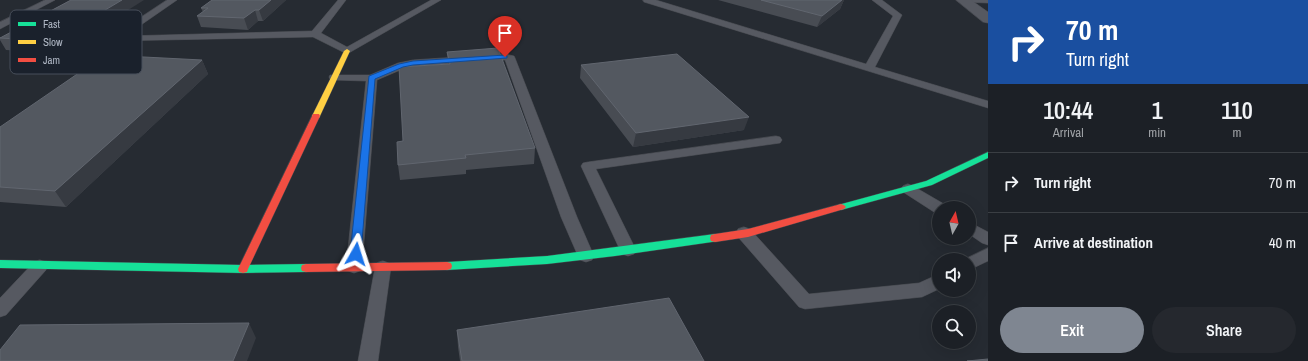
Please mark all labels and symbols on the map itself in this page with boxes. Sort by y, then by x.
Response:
legend [10,10,142,74]
pin [488,16,522,57]
text: Fast [43,17,61,31]
text: Slow [43,35,63,49]
text: Jam [43,53,60,67]
north arrow [932,201,976,245]
position arrow [335,233,377,275]

